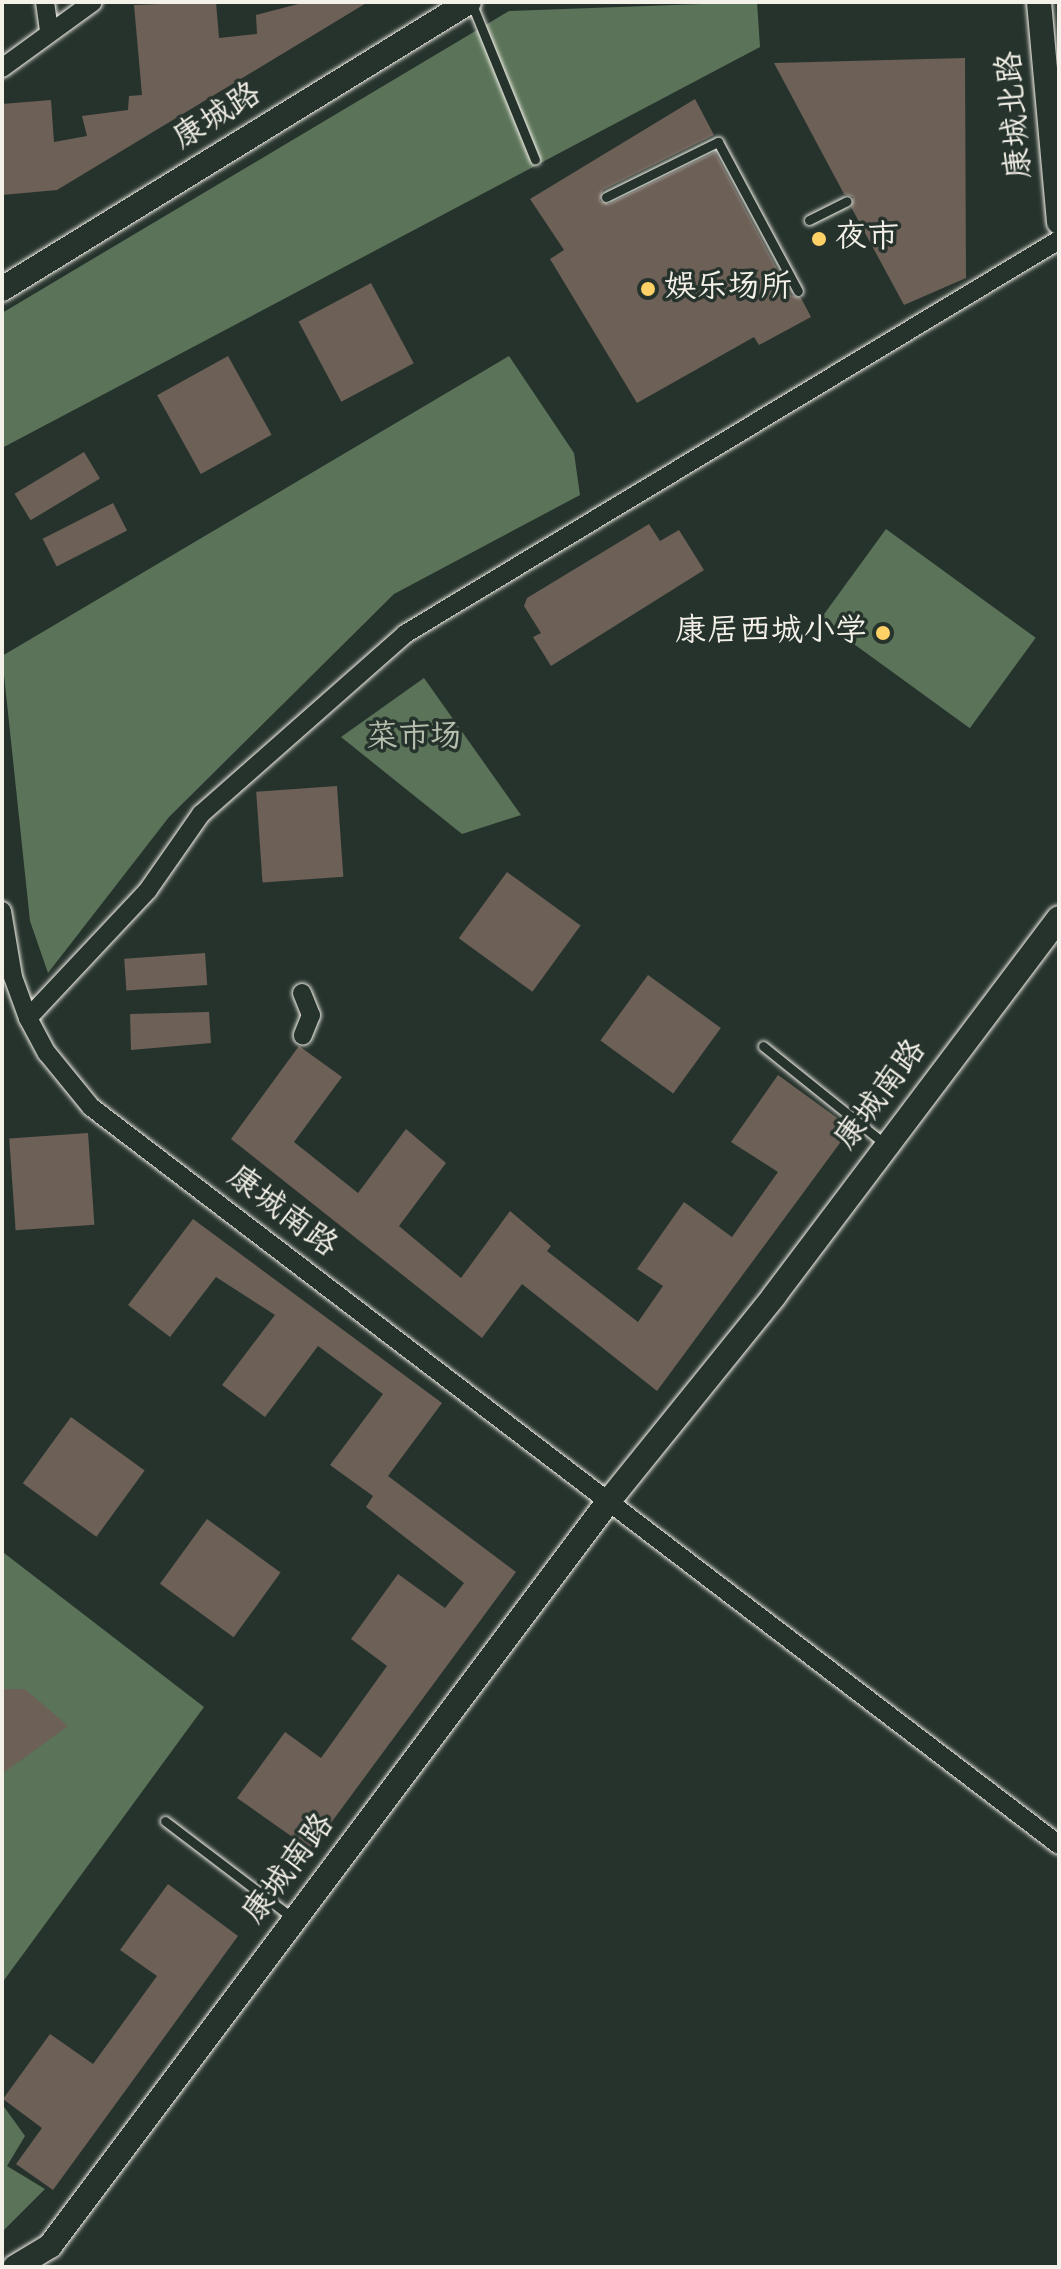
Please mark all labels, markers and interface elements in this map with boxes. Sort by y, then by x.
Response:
street label: 康城北路 [992,50,1042,180]
street label: 康城路 [167,76,269,160]
place label: 夜市 [835,220,899,258]
marker: 夜市 [810,230,828,248]
place label: 娱乐场所 [664,270,792,308]
marker: 娱乐场所 [639,280,657,298]
place label: 康居西城小学 [675,614,867,652]
marker: 康居西城小学 [874,624,892,642]
park label: 菜市场 [366,720,462,758]
street label: 康城南路 [828,1033,936,1159]
street label: 康城南路 [218,1159,344,1267]
street label: 康城南路 [236,1807,344,1933]

